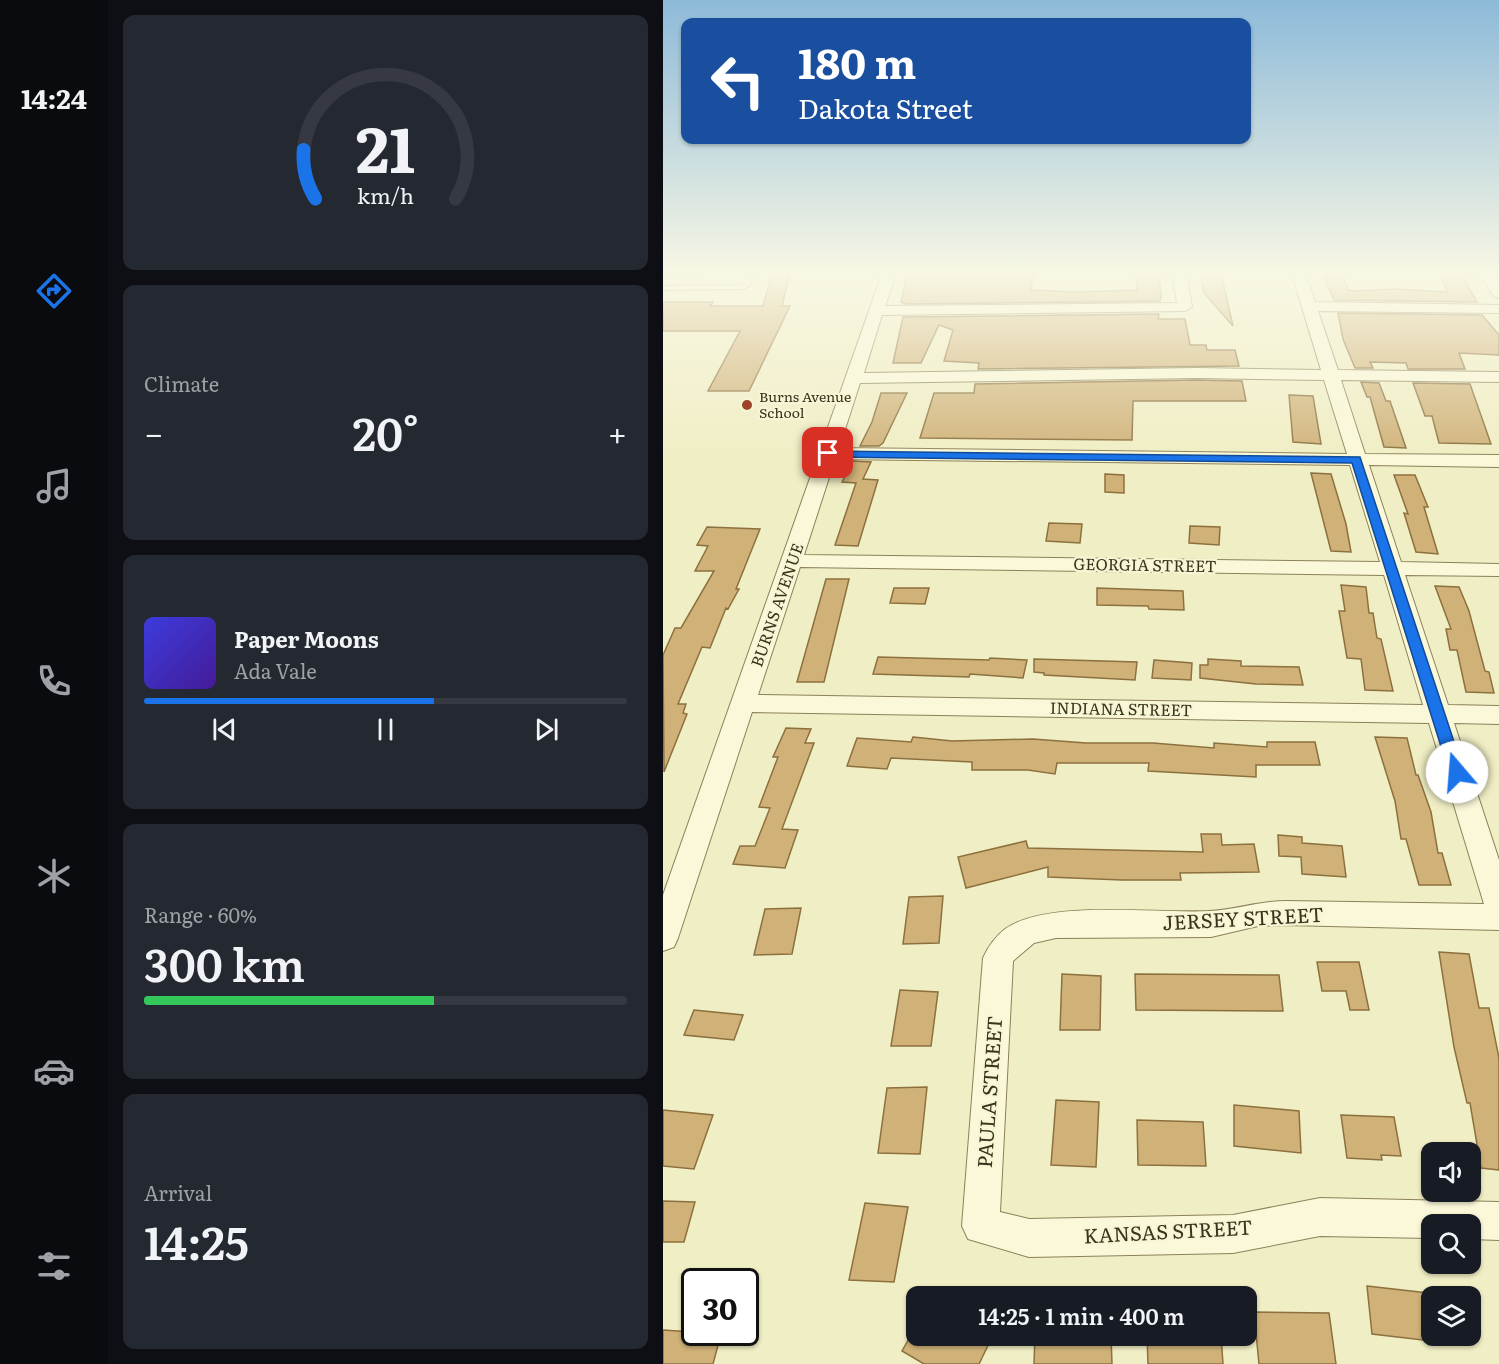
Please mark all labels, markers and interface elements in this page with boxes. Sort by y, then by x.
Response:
text: 180 m [798,30,916,92]
icon: left [699,42,777,120]
text: 14:24 [21,77,87,117]
text: Dakota Street [798,87,973,127]
text: 21 [356,101,415,193]
text: km/h [357,180,414,212]
icon: directions [33,270,75,312]
text: Climate [144,368,219,398]
place label: Burns Avenue School [759,386,851,422]
text: 20° [352,398,419,465]
marker: Burns Avenue School [740,398,754,412]
text: − [144,407,163,456]
text: + [608,407,627,456]
pin [802,427,853,478]
icon: arrive [811,436,844,469]
icon: music [33,465,75,507]
street label: BURNS AVENUE [744,539,809,670]
street label: GEORGIA STREET [1073,551,1217,577]
text: Paper Moons [234,622,379,655]
text: Ada Vale [234,655,317,685]
icon: phone [33,660,75,702]
street label: INDIANA STREET [1050,695,1193,721]
icon: previous [208,713,241,746]
icon: pause [369,713,402,746]
icon: next [530,713,563,746]
position arrow [1425,740,1489,804]
icon: climate [33,855,75,897]
street label: JERSEY STREET [1162,898,1324,936]
text: Range · 60% [144,899,257,929]
text: 300 km [144,929,305,996]
street label: PAULA STREET [968,1015,1008,1169]
icon: car [33,1050,75,1092]
map controls [1421,1142,1481,1346]
button: sound [1421,1142,1481,1202]
text: Arrival [144,1177,212,1207]
text: 14:25 [144,1207,249,1274]
street label: KANSAS STREET [1083,1211,1253,1249]
button: search [1421,1214,1481,1274]
icon: filters [33,1245,75,1287]
speed limit sign: 30 [681,1268,759,1346]
button: layers [1421,1286,1481,1346]
text: 14:25 · 1 min · 400 m [978,1299,1185,1332]

